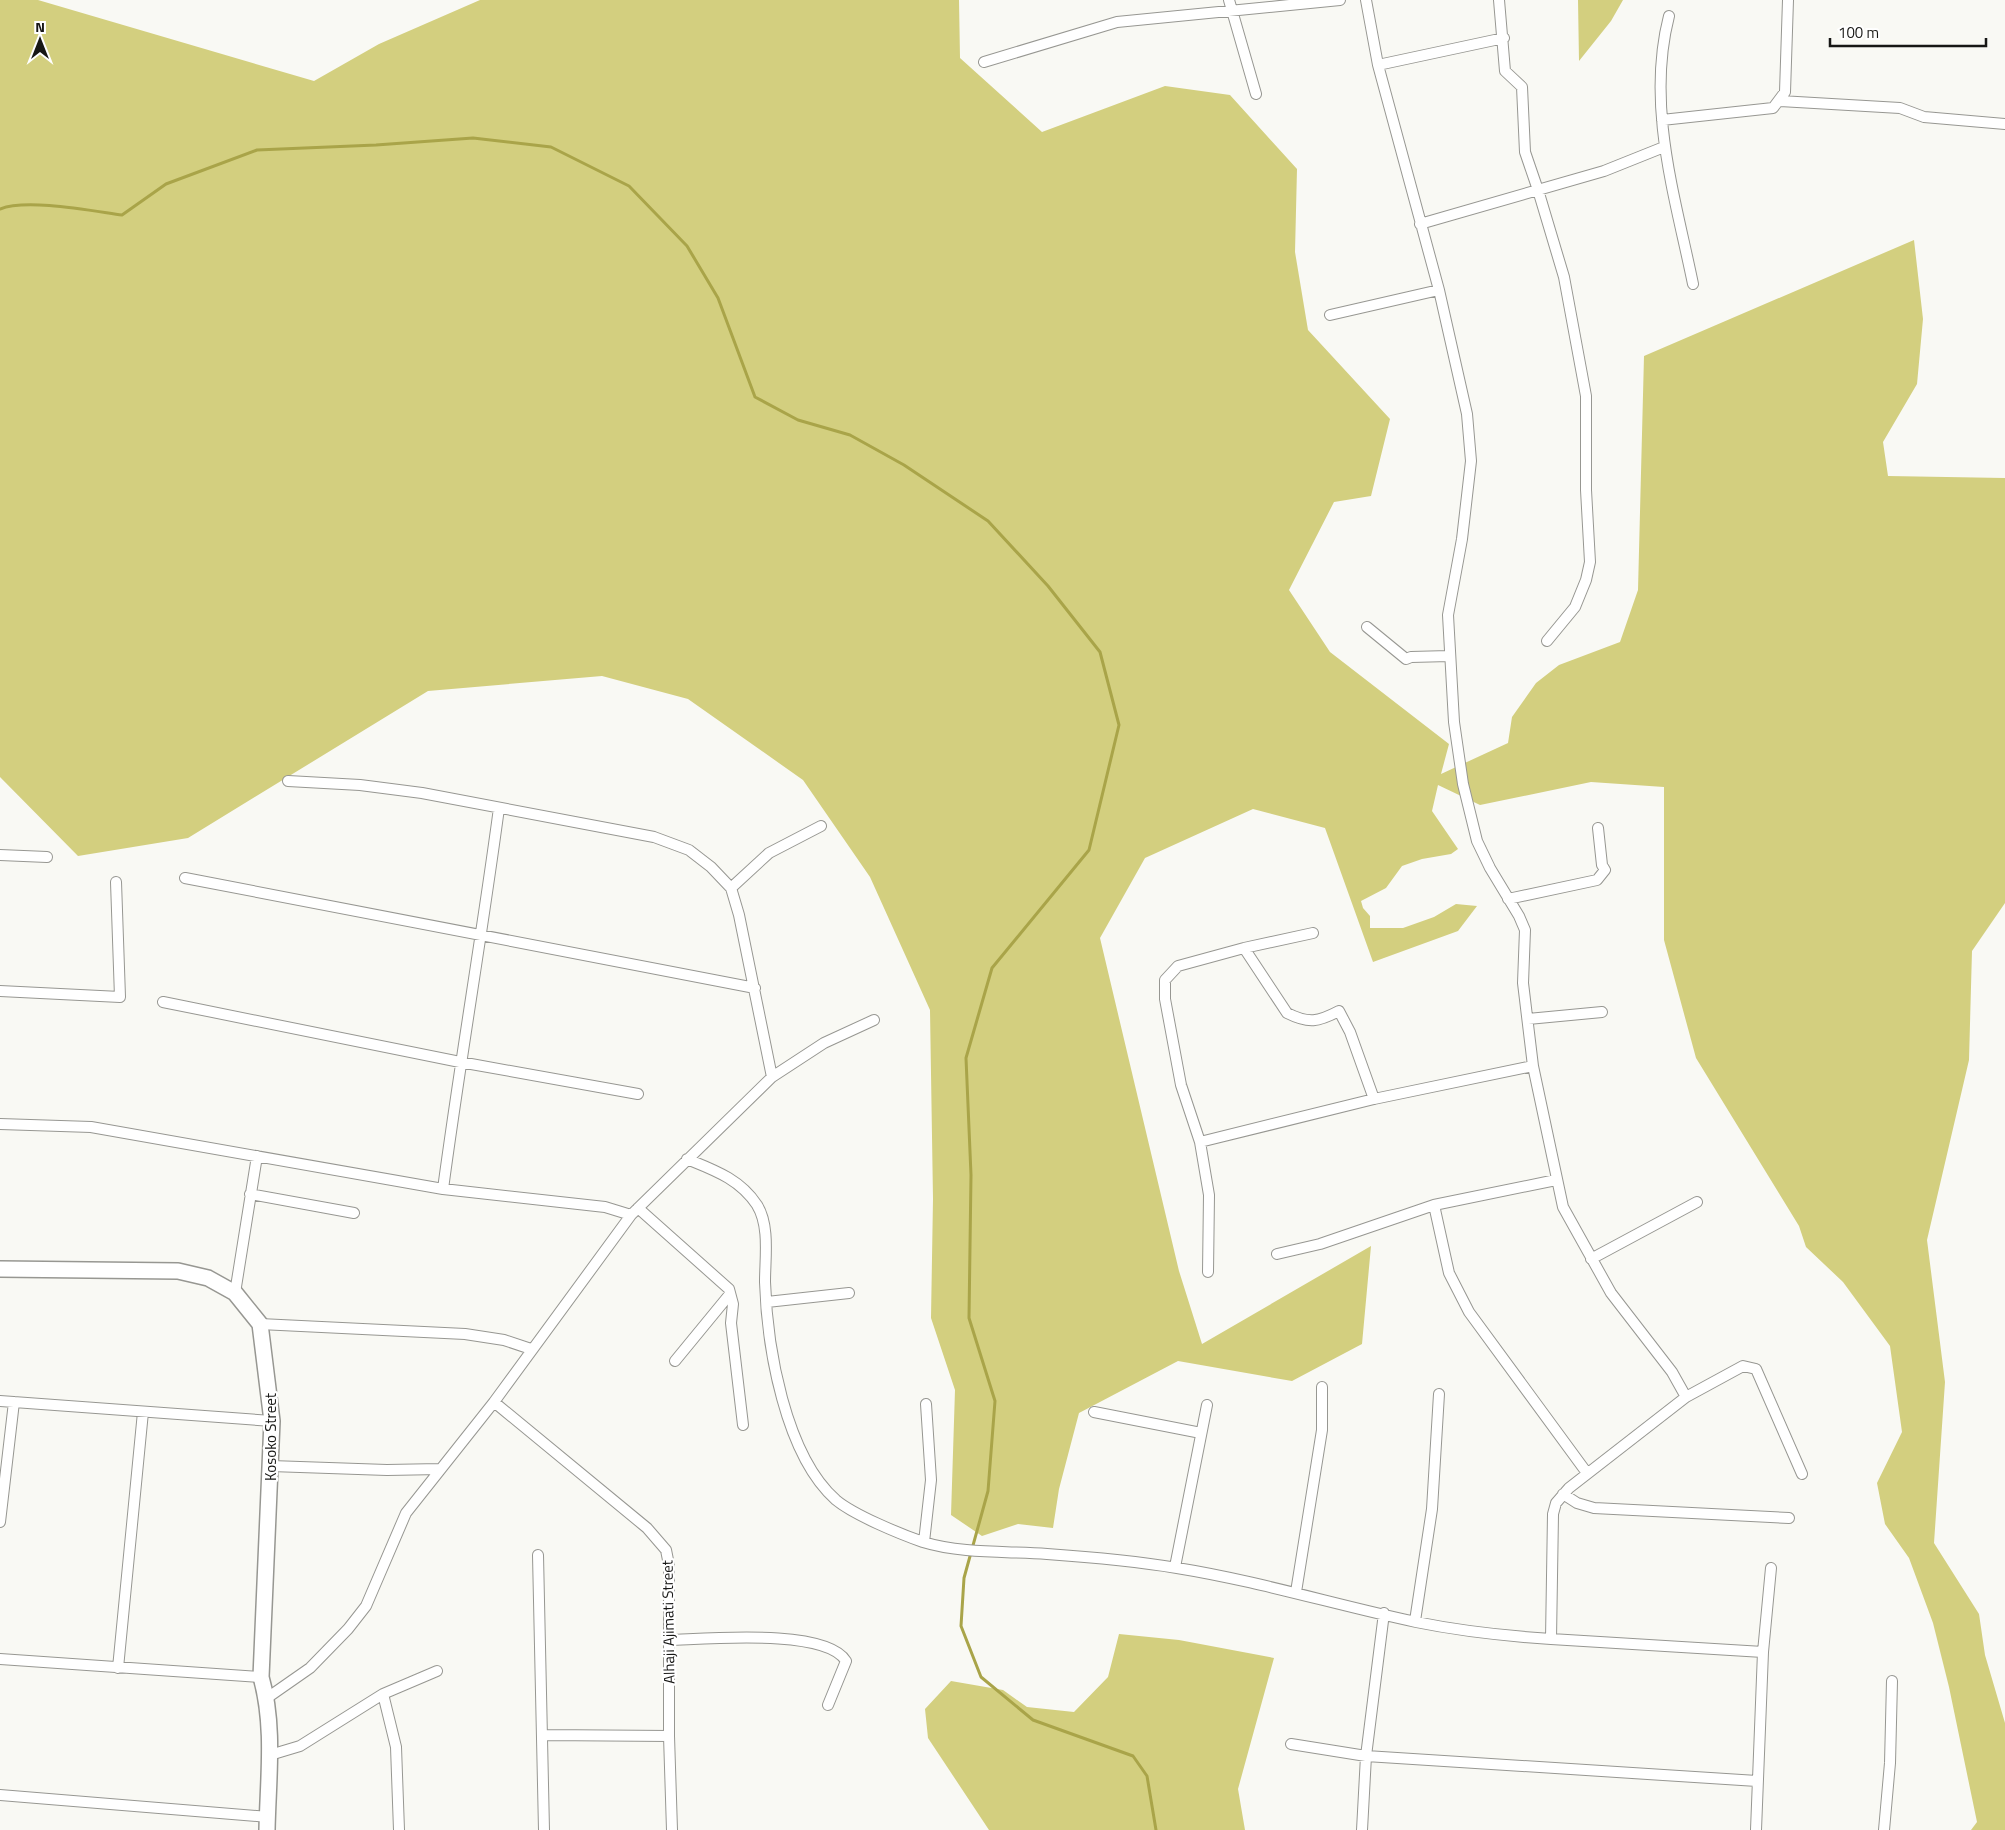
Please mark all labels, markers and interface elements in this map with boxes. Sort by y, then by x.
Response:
north arrow [15,15,65,65]
scale bar [1830,15,1986,47]
text: N [35,16,45,37]
text: 100 m [1838,21,1879,44]
street label: Kosoko Street [259,1392,282,1481]
street label: Alhaji Ajimati Street [655,1559,681,1684]

